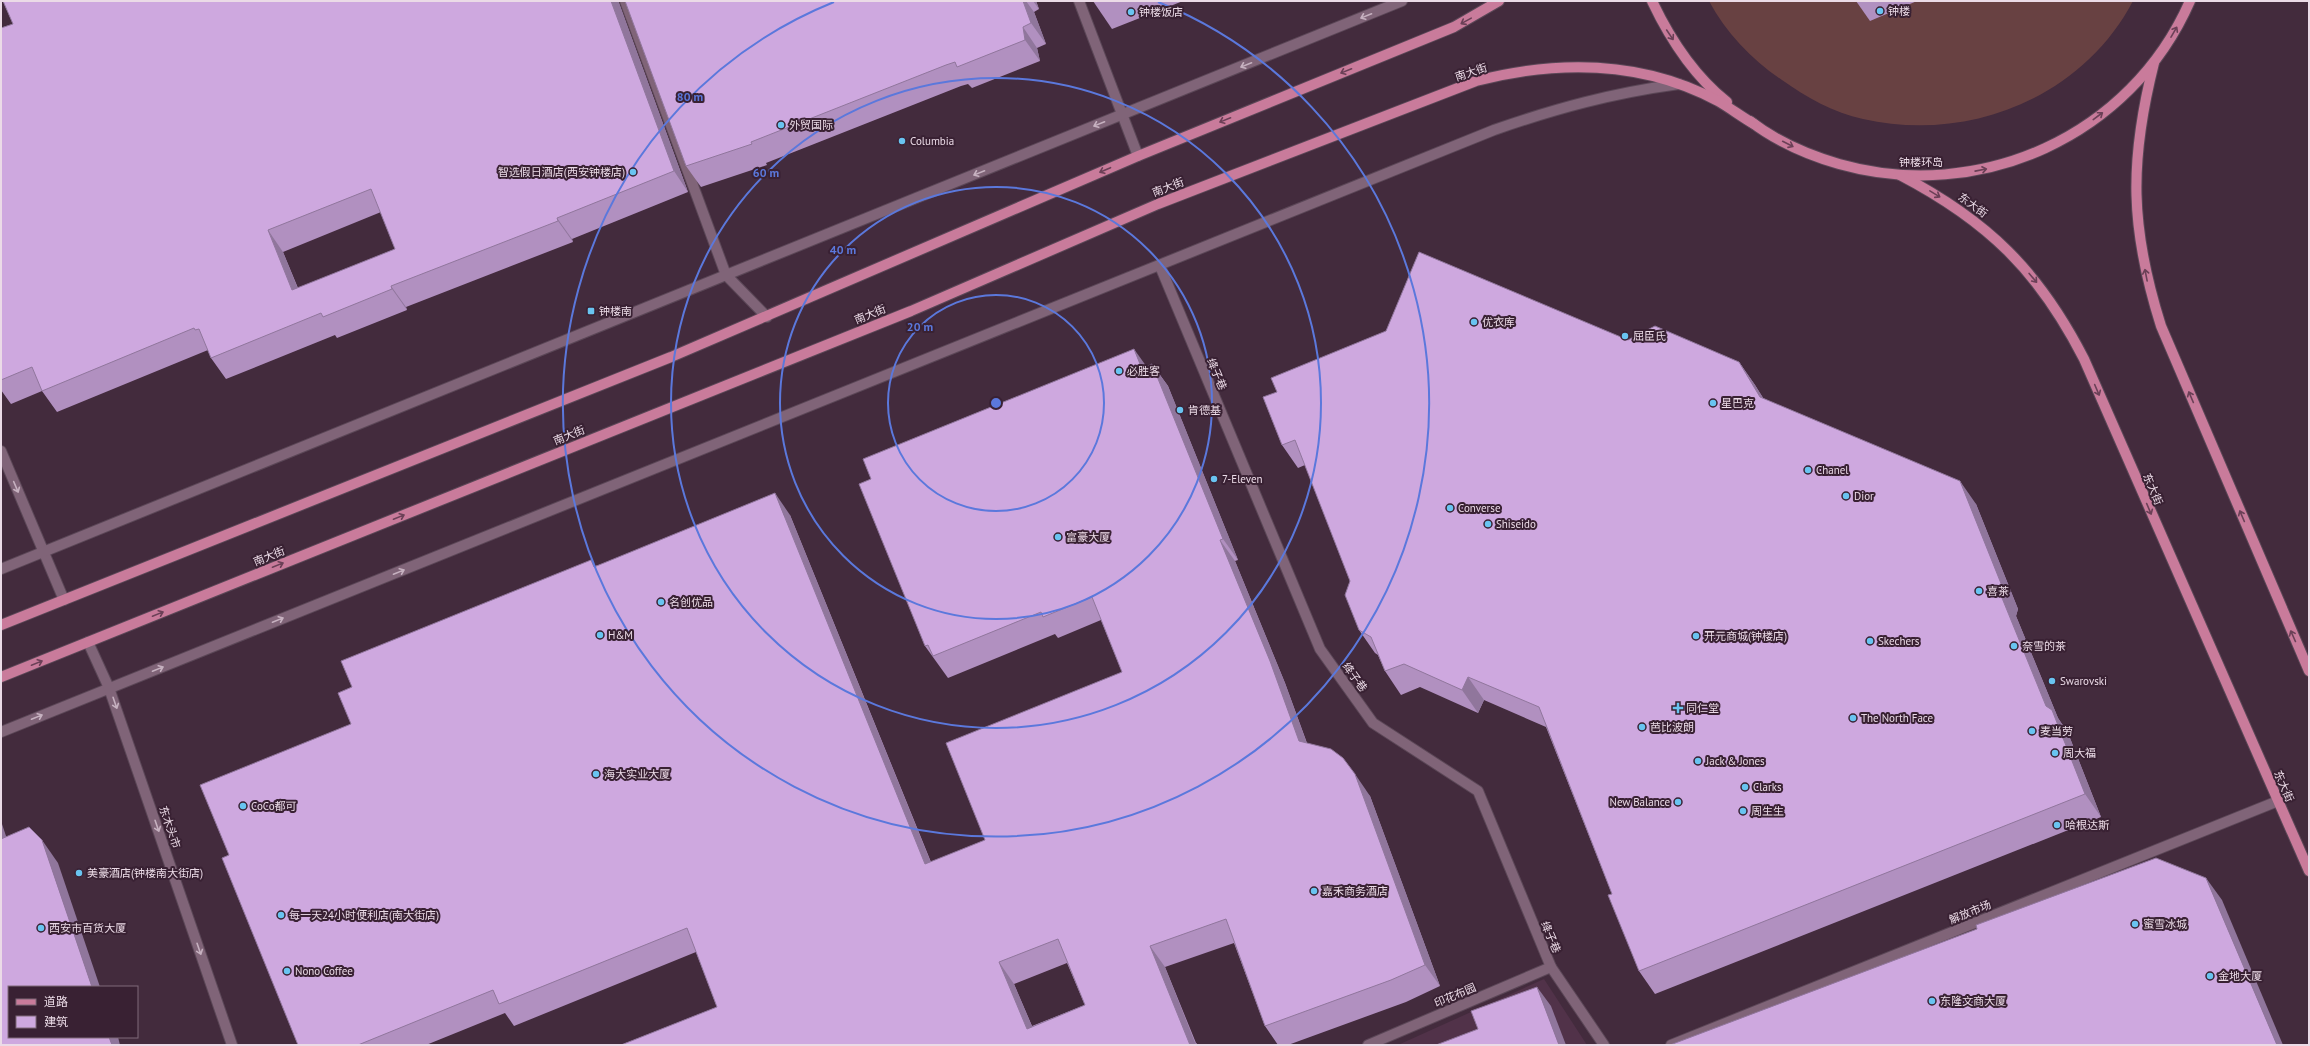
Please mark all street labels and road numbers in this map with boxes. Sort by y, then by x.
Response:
street label: 南大街 [1453,60,1489,84]
street label: 钟楼环岛 [1899,155,1943,169]
street label: 南大街 [1150,175,1186,199]
street label: 东大街 [1956,190,1990,220]
street label: 南大街 [852,301,888,327]
street label: 绛子巷 [1204,356,1230,392]
street label: 南大街 [551,422,587,448]
street label: 东大街 [2140,471,2166,507]
street label: 南大街 [251,543,287,569]
street label: 绛子巷 [1340,660,1370,694]
street label: 东大街 [2271,768,2297,804]
street label: 东木头市 [156,804,184,850]
street label: 解放市场 [1947,897,1993,927]
street label: 绛子巷 [1538,919,1564,955]
street label: 印花布园 [1432,980,1478,1010]

